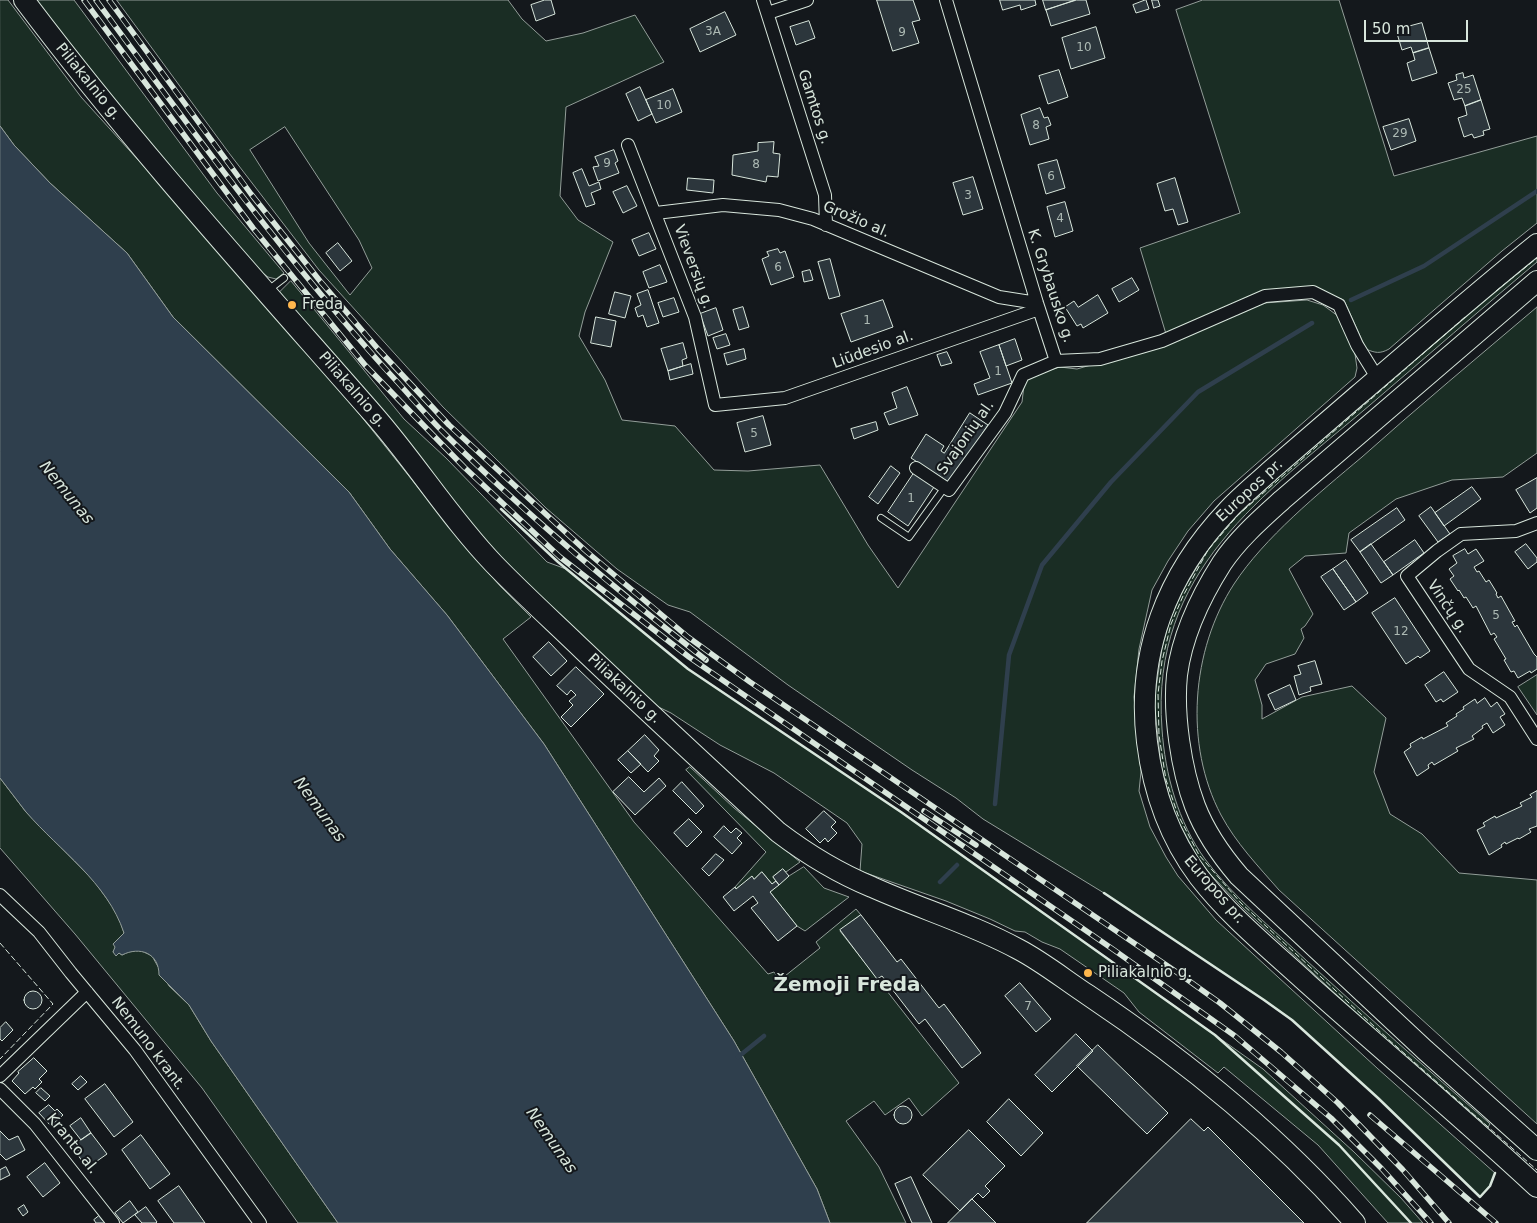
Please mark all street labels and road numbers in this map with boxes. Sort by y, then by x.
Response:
street label: Piliakalnio g. [51,40,125,124]
street label: Gamtos g. [793,67,835,147]
street label: Grožio al. [820,198,892,242]
street label: Vieversių g. [669,223,717,311]
street label: K. Grybausko g. [1023,227,1077,345]
street label: Liūdesio al. [830,327,916,373]
street label: Piliakalnio g. [314,349,390,431]
street label: Svajonių al. [934,397,998,479]
street label: Europos pr. [1213,456,1287,526]
street label: Vinčų g. [1423,577,1471,637]
street label: Piliakalnio g. [583,650,665,728]
street label: Europos pr. [1180,852,1248,928]
street label: Nemuno krant. [107,994,189,1094]
street label: Kranto al. [42,1110,102,1178]

